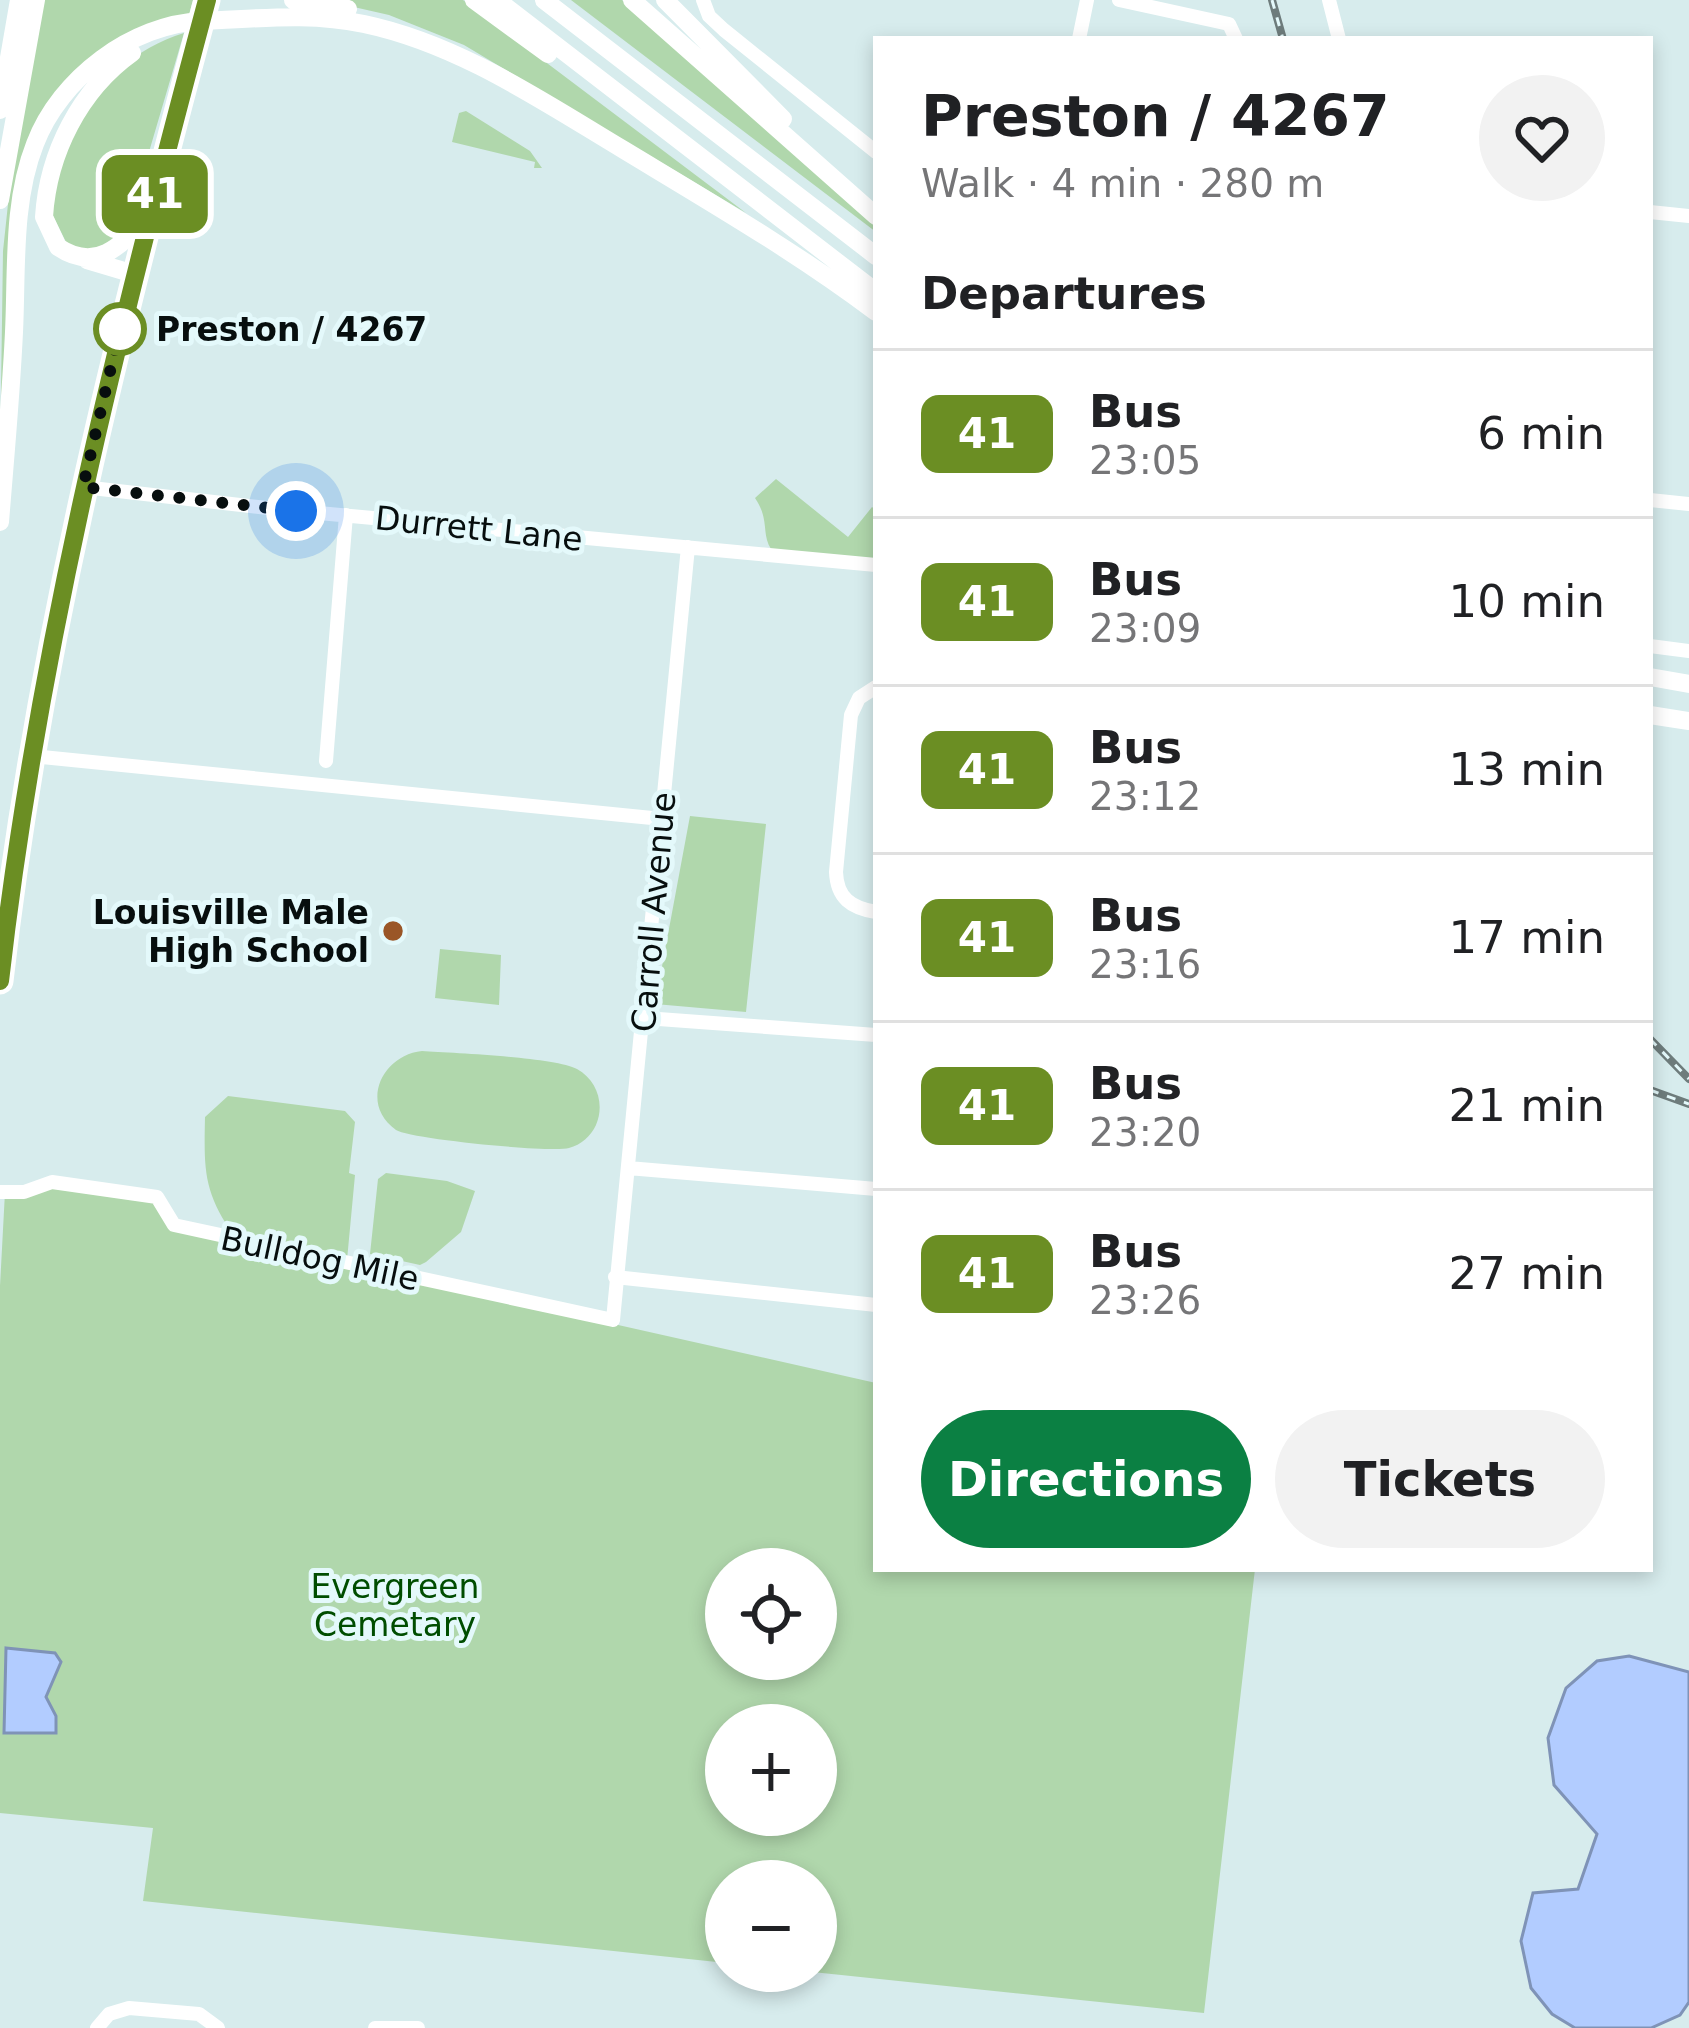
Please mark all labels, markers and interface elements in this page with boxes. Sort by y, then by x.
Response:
button: heart [1479,75,1605,201]
text: Preston / 4267 [921,83,1390,149]
line badge: 41 [101,155,209,233]
text: Walk · 4 min · 280 m [921,161,1324,206]
text: 41 [126,169,184,218]
text: Departures [921,267,1207,320]
marker: Preston / 4267 [95,304,145,354]
place label: Preston / 4267 [156,310,427,349]
text: Bus [1089,385,1182,438]
text: 6 min [1477,407,1605,460]
text: 41 [958,409,1016,458]
text: 23:05 [1089,438,1201,483]
your location [266,481,326,541]
street label: Durrett Lane [373,498,585,559]
text: Bus [1089,553,1182,606]
text: 10 min [1449,575,1605,628]
text: 41 [958,577,1016,626]
text: 23:09 [1089,606,1201,651]
text: Bus [1089,721,1182,774]
text: 13 min [1449,743,1605,796]
text: 41 [958,745,1016,794]
text: 23:12 [1089,774,1201,819]
street label: Carroll Avenue [624,790,683,1034]
text: Bus [1089,889,1182,942]
place label: Louisville Male High School [93,893,369,970]
text: 17 min [1449,911,1605,964]
text: 41 [958,913,1016,962]
marker: Louisville Male High School [380,918,406,944]
text: 23:16 [1089,942,1201,987]
text: Bus [1089,1057,1182,1110]
text: 21 min [1449,1079,1605,1132]
text: 41 [958,1081,1016,1130]
text: 23:20 [1089,1110,1201,1155]
street label: Bulldog Mile [217,1218,423,1299]
text: Bus [1089,1225,1182,1278]
text: 27 min [1449,1247,1605,1300]
text: 41 [958,1249,1016,1298]
text: 23:26 [1089,1278,1201,1323]
button: Directions [921,1410,1251,1548]
button: Tickets [1275,1410,1605,1548]
map controls [705,1548,837,1992]
button: locate [705,1548,837,1680]
park label: Evergreen Cemetary [311,1567,479,1644]
button: + [705,1704,837,1836]
button: − [705,1860,837,1992]

